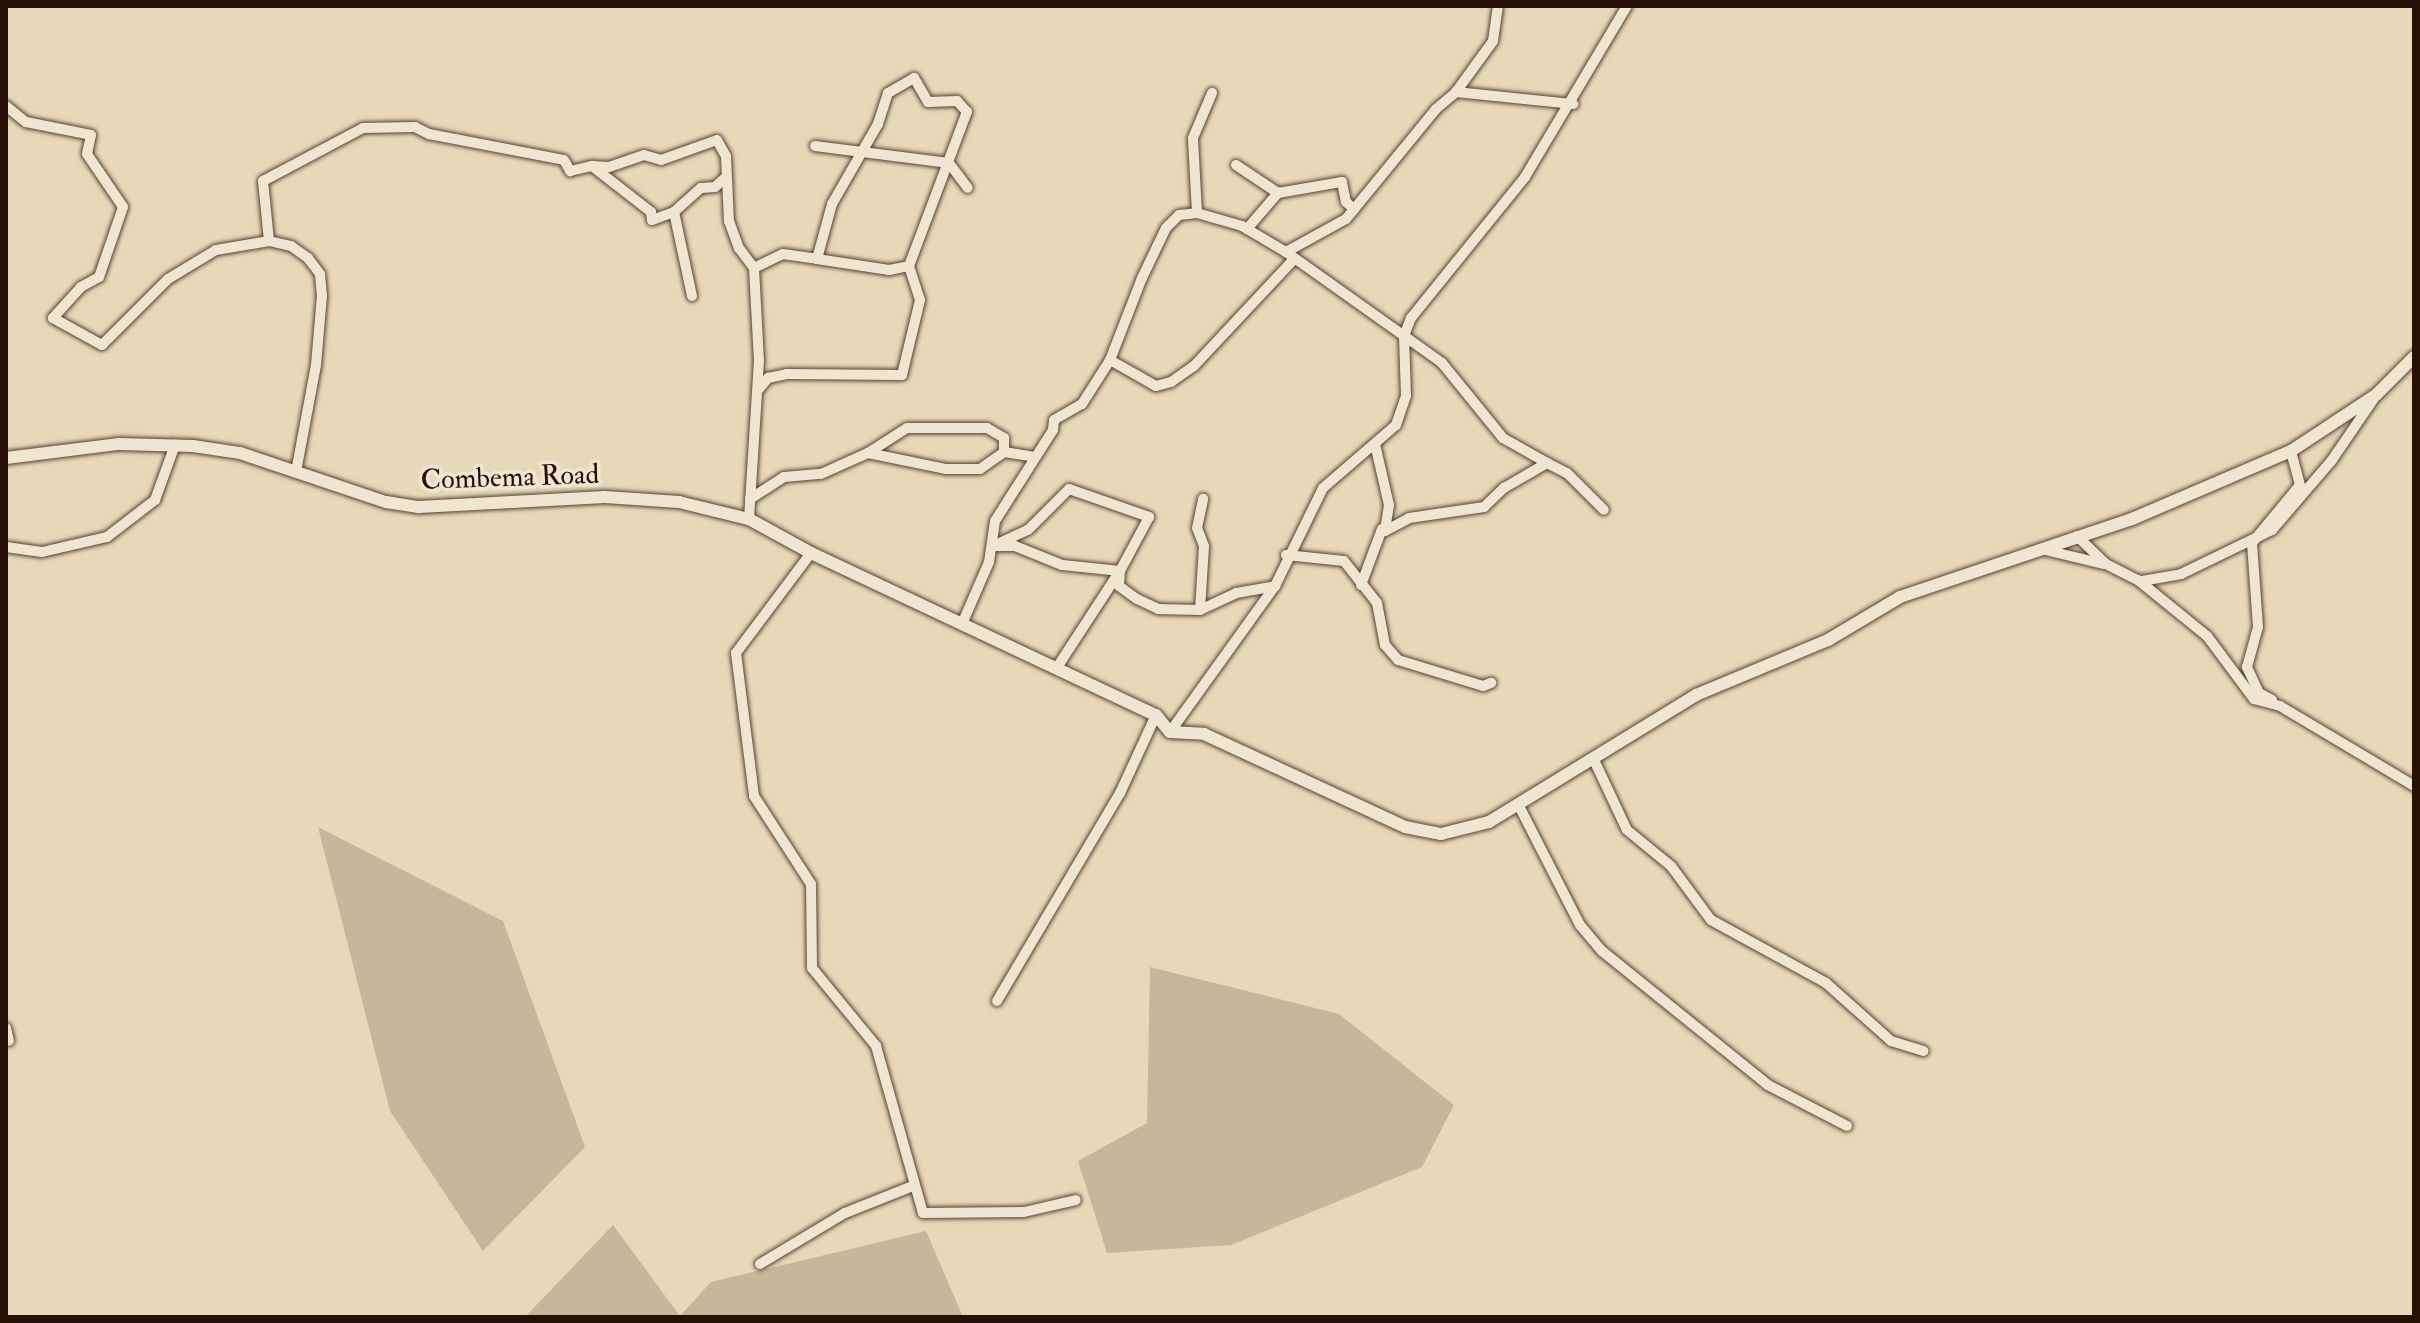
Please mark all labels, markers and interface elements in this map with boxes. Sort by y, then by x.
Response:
street label: Combema Road [420,458,600,498]

